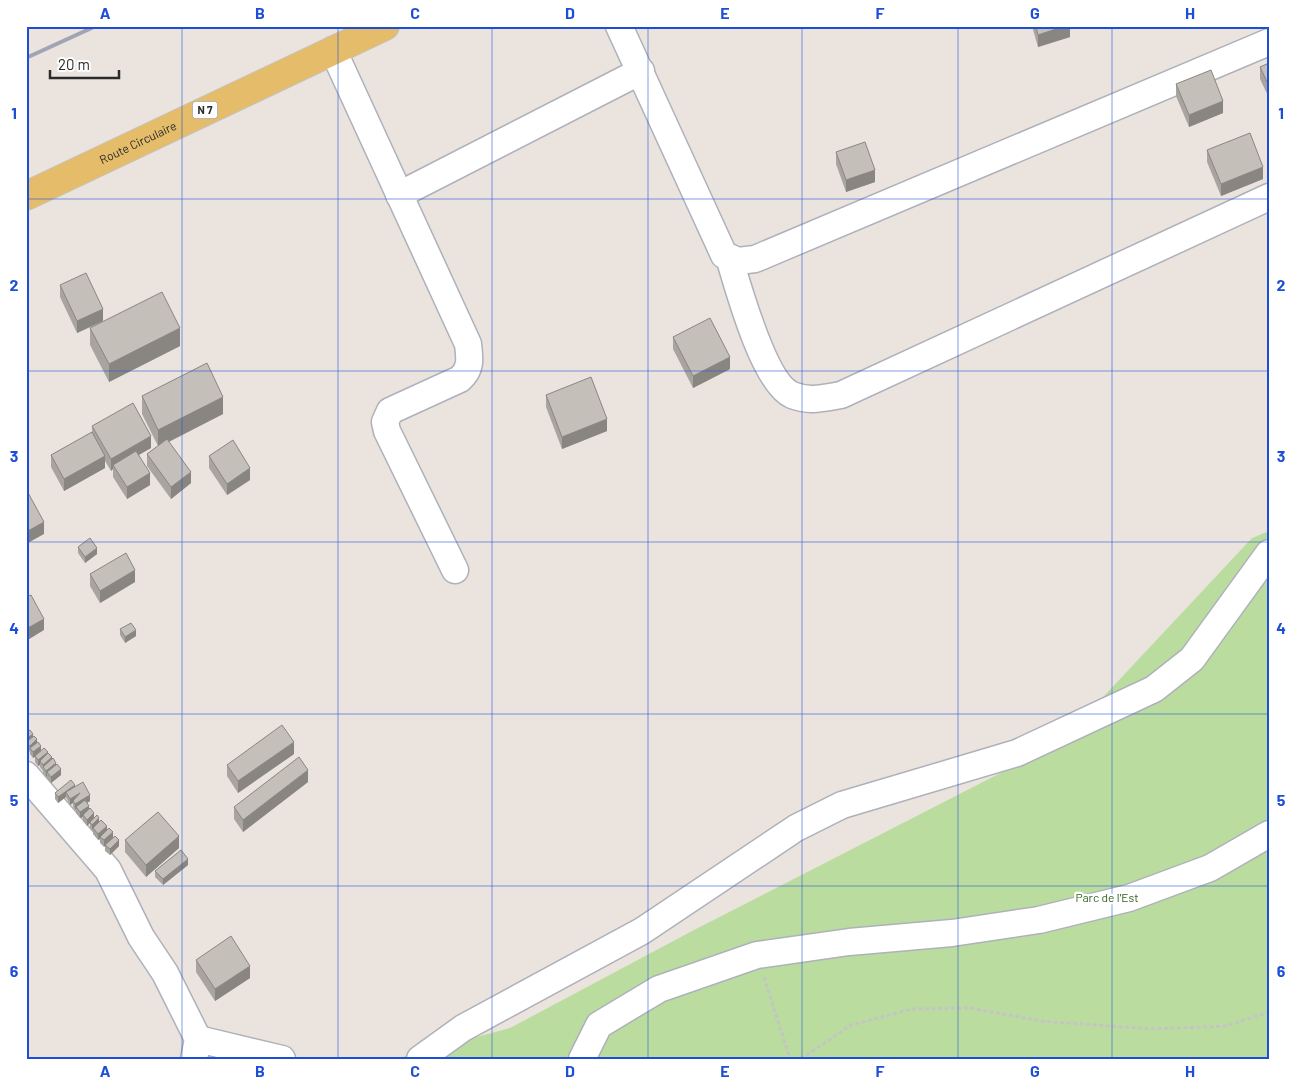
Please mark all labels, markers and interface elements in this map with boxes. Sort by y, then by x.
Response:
text: A [100,3,111,22]
text: B [255,3,265,22]
text: C [410,3,420,22]
text: D [565,3,575,22]
text: E [720,3,730,22]
text: F [876,3,885,22]
text: G [1030,3,1040,22]
text: H [1185,3,1195,22]
scale bar [50,48,119,80]
text: 20 m [58,55,90,73]
road number: N 7 [192,102,218,118]
text: 1 [11,103,17,122]
text: 1 [1278,103,1284,122]
street label: Route Circulaire [97,118,178,166]
text: 2 [10,275,19,294]
text: 2 [1277,275,1286,294]
text: 3 [10,446,18,465]
text: 3 [1277,446,1285,465]
text: 4 [9,618,19,637]
text: 4 [1276,618,1286,637]
text: 5 [10,790,19,809]
text: 5 [1277,790,1286,809]
park label: Parc de l'Est [1075,890,1139,904]
text: 6 [10,961,19,980]
text: 6 [1277,961,1286,980]
text: A [100,1061,111,1080]
text: B [255,1061,265,1080]
text: C [410,1061,420,1080]
text: D [565,1061,575,1080]
text: E [720,1061,730,1080]
text: F [876,1061,885,1080]
text: G [1030,1061,1040,1080]
text: H [1185,1061,1195,1080]

